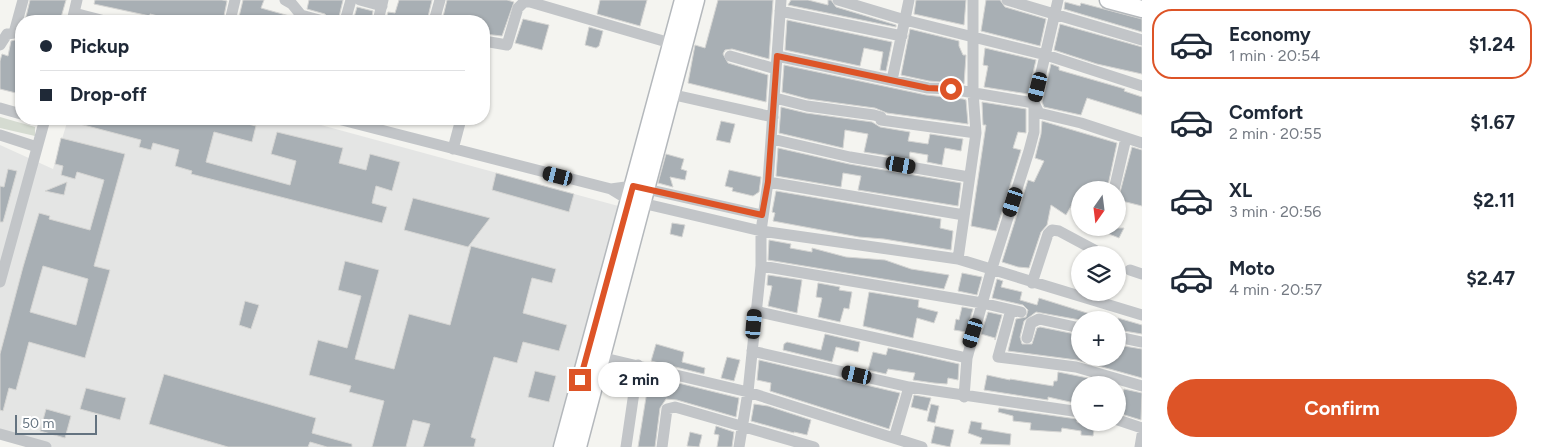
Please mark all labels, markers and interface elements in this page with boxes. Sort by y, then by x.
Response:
icon: car [1169,22,1214,67]
text: Economy [1229,23,1311,46]
text: $1.24 [1469,33,1515,56]
text: Pickup [70,35,129,58]
text: 1 min · 20:54 [1229,46,1320,65]
car [1027,71,1048,103]
route start [940,78,962,100]
text: Drop-off [70,83,147,106]
icon: car [1169,100,1214,145]
text: Comfort [1229,101,1304,124]
text: $1.67 [1470,111,1515,134]
text: 2 min · 20:55 [1229,124,1322,143]
car [884,155,917,175]
car [541,165,574,187]
icon: car [1169,178,1214,223]
text: XL [1229,179,1252,202]
north arrow [1071,181,1126,236]
map controls [1071,181,1126,431]
car [1001,185,1024,219]
text: $2.11 [1473,189,1515,212]
text: 3 min · 20:56 [1229,202,1321,221]
button: layers [1071,246,1126,301]
icon: car [1169,256,1214,301]
text: Moto [1229,257,1275,280]
text: $2.47 [1466,267,1515,290]
text: 4 min · 20:57 [1229,280,1322,299]
car [745,308,762,340]
button: + [1071,311,1126,366]
car [961,316,984,350]
callout: 2 min [598,362,680,398]
car [840,364,873,386]
route end [569,369,591,391]
text: 2 min [619,370,659,389]
button: − [1071,376,1126,431]
button: Confirm [1167,379,1517,437]
scale bar [15,412,98,435]
text: 50 m [22,415,54,432]

